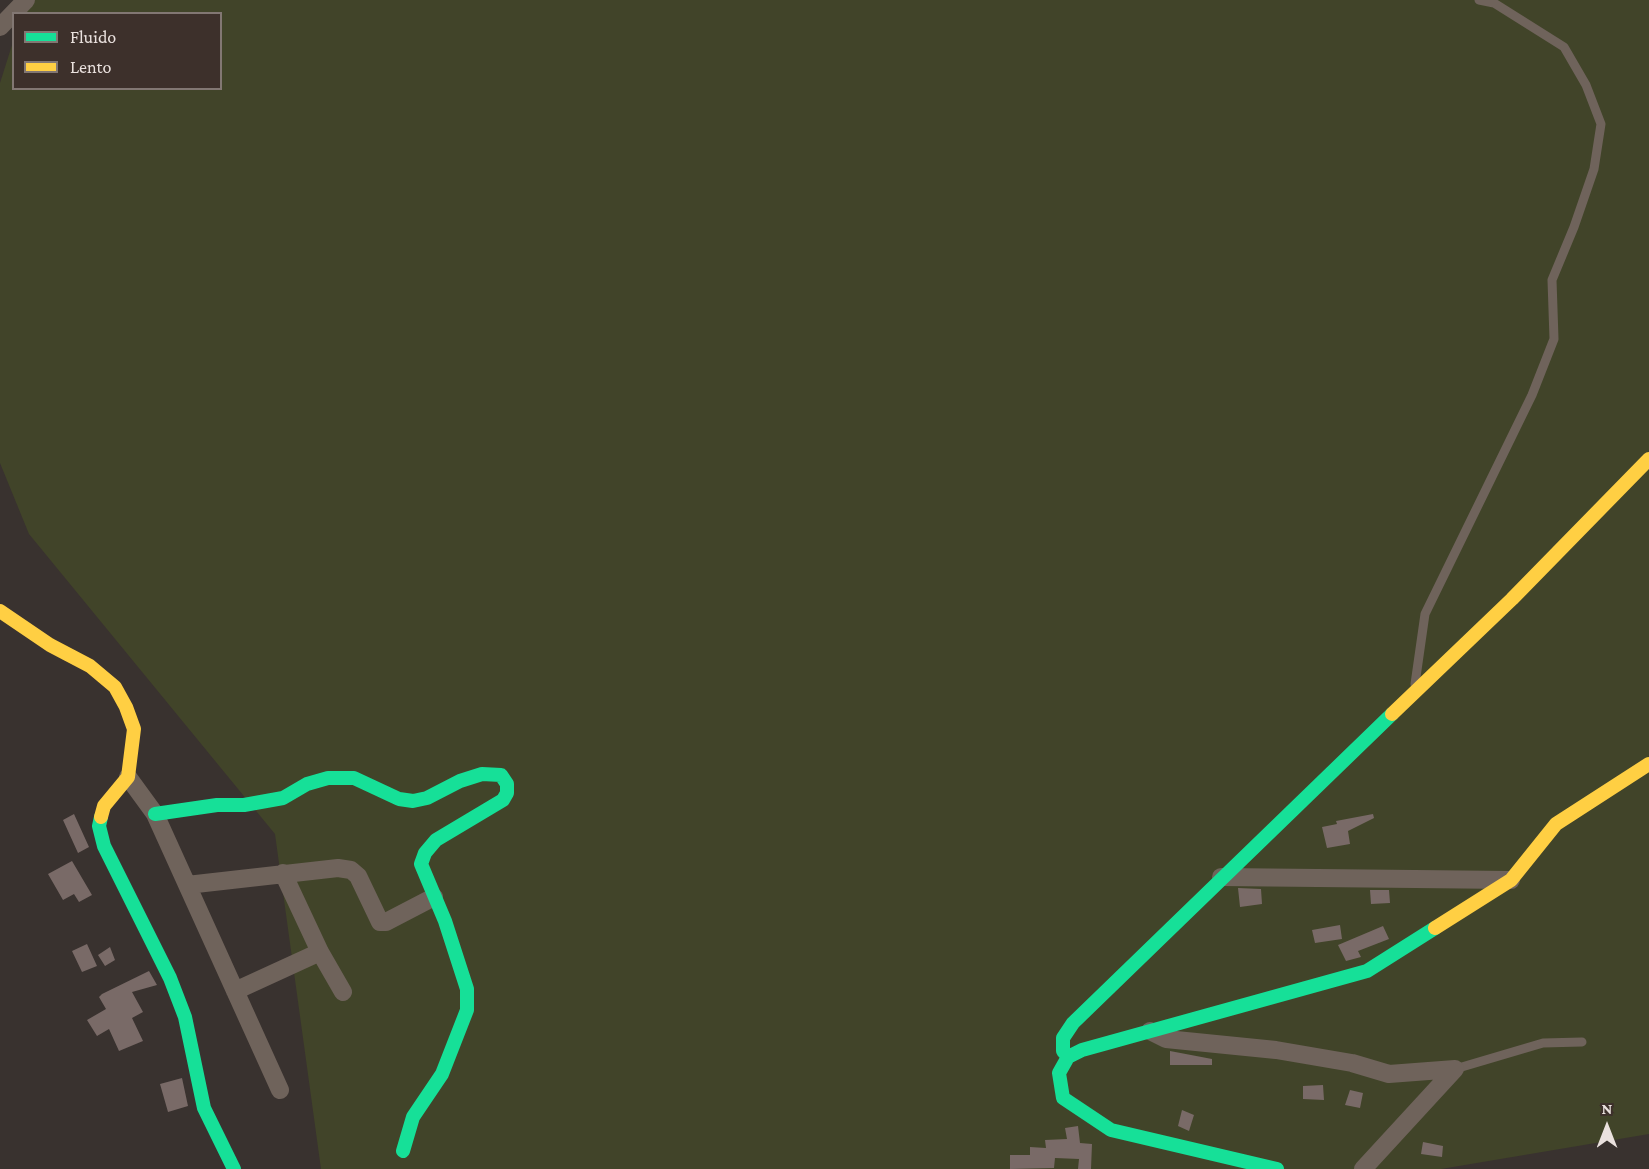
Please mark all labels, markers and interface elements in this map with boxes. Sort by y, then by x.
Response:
legend [12,12,222,90]
text: Fluido [70,27,116,47]
text: Lento [70,57,111,77]
north arrow [1577,1097,1637,1157]
text: N [1602,1100,1612,1117]

